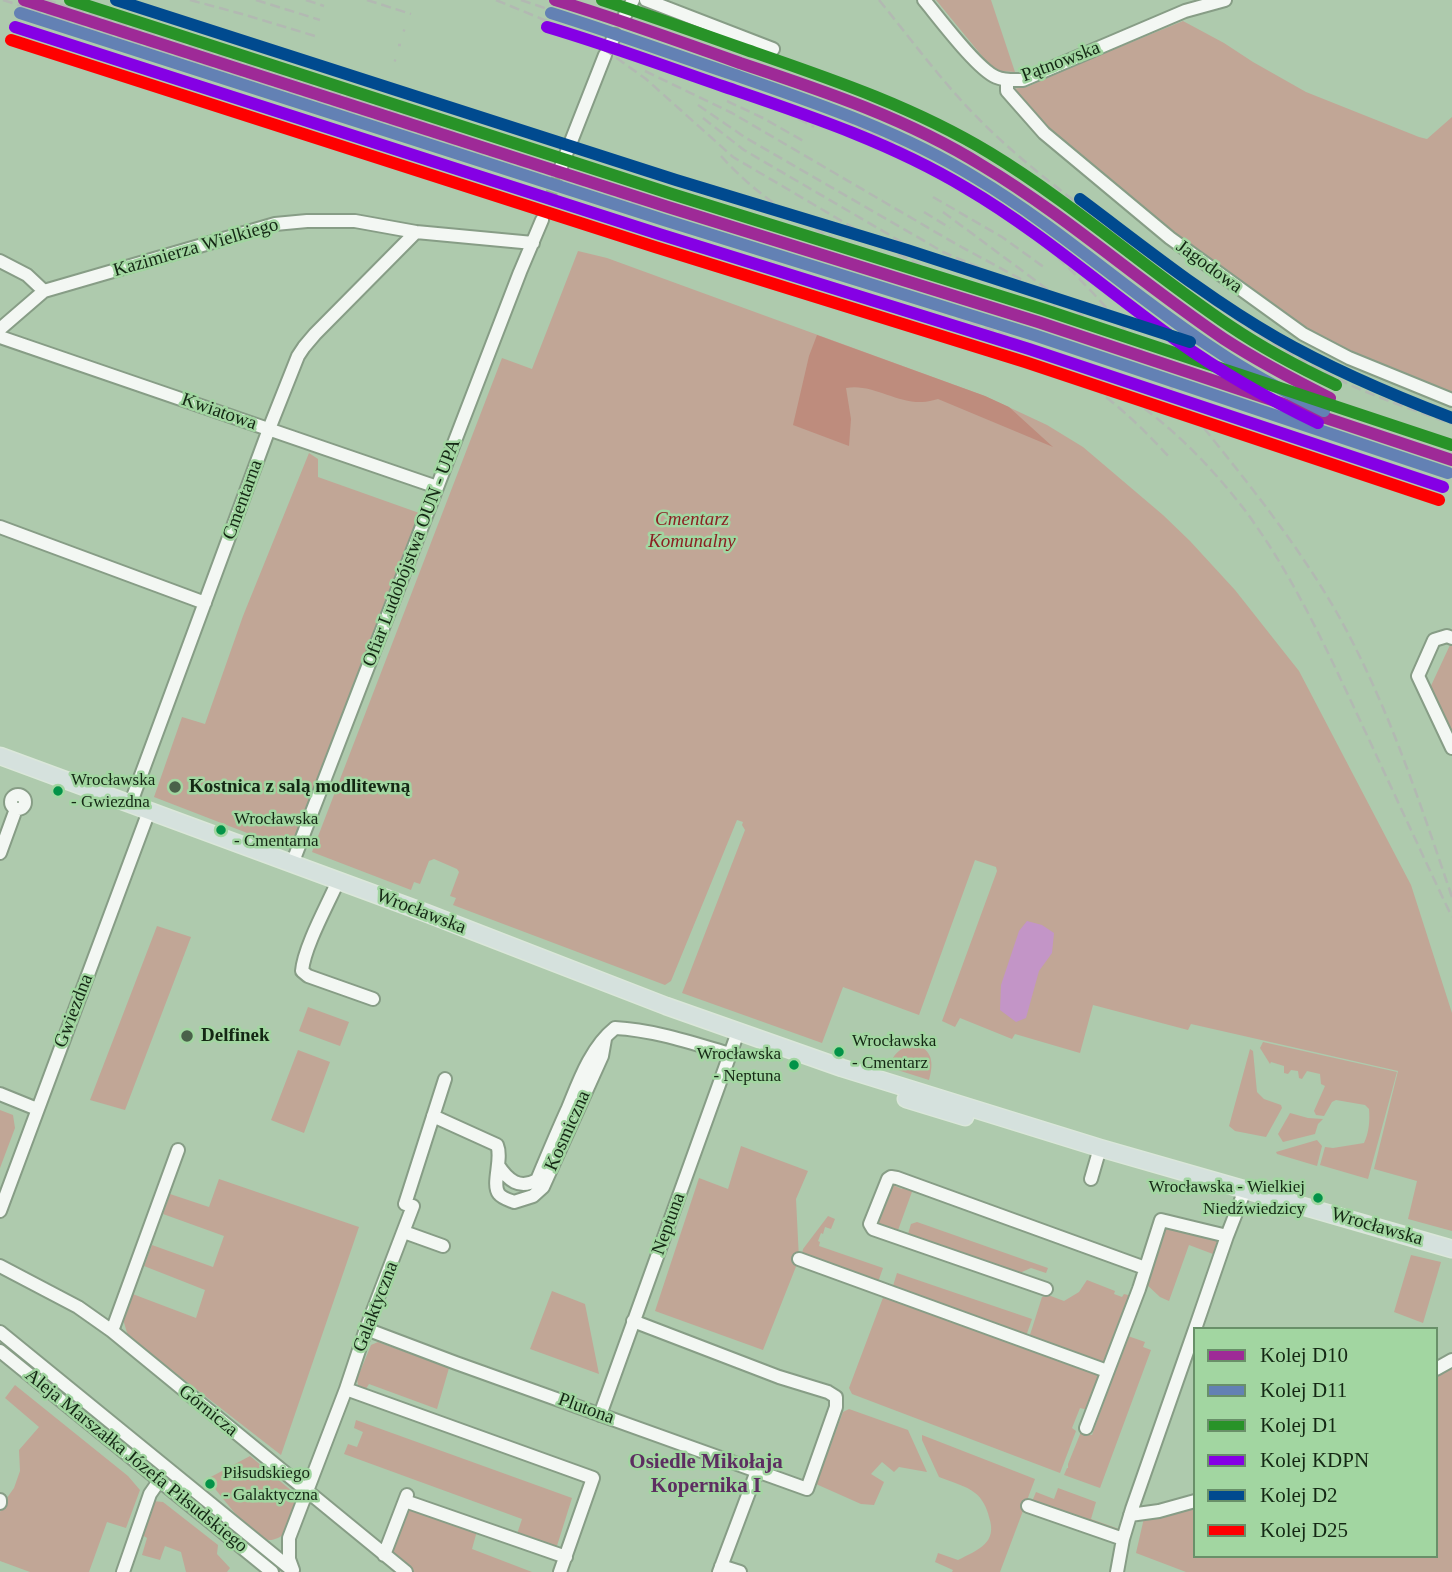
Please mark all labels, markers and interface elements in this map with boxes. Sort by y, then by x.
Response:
street label: Pątnowska [1018,37,1104,87]
street label: Kazimierza Wielkiego [111,214,281,282]
street label: Jagodowa [1172,235,1246,299]
street label: Kwiatowa [178,389,260,435]
street label: Ofiar Ludobójstwa OUN - UPA [358,436,466,670]
street label: Cmentarna [218,457,268,543]
park label: Cmentarz Komunalny [648,509,736,553]
place label: Wrocławska - Gwiezdna [71,771,155,811]
place label: Kostnica z salą modlitewną [189,776,410,798]
marker: Kostnica z salą modlitewną [167,779,183,795]
marker: Wrocławska - Gwiezdna [51,784,65,798]
place label: Wrocławska - Cmentarna [234,810,318,850]
marker: Wrocławska - Cmentarna [214,823,228,837]
street label: Wrocławska [373,884,469,940]
street label: Gwiezdna [50,971,98,1051]
place label: Delfinek [201,1025,270,1047]
marker: Delfinek [179,1028,195,1044]
place label: Wrocławska - Cmentarz [852,1032,936,1072]
place label: Wrocławska - Neptuna [697,1045,781,1085]
marker: Wrocławska - Cmentarz [832,1045,846,1059]
marker: Wrocławska - Neptuna [787,1058,801,1072]
street label: Kosmiczna [540,1087,596,1175]
place label: Wrocławska - Wielkiej Niedźwiedzicy [1149,1178,1305,1218]
street label: Neptuna [647,1190,691,1258]
marker: Wrocławska - Wielkiej Niedźwiedzicy [1311,1191,1325,1205]
street label: Wrocławska [1329,1203,1425,1251]
street label: Galaktyczna [348,1259,404,1355]
legend [1193,1327,1438,1558]
text: Kolej D10 [1260,1343,1348,1367]
street label: Aleja Marszałka Józefa Piłsudskiego [20,1364,252,1558]
text: Kolej D11 [1260,1378,1347,1402]
street label: Górnicza [174,1380,242,1442]
street label: Plutona [555,1388,617,1430]
text: Kolej D1 [1260,1413,1338,1437]
text: Kolej KDPN [1260,1448,1369,1472]
district label: Osiedle Mikołaja Kopernika I [629,1450,783,1500]
place label: Piłsudskiego - Galaktyczna [223,1464,318,1504]
marker: Piłsudskiego - Galaktyczna [203,1477,217,1491]
text: Kolej D2 [1260,1483,1338,1507]
text: Kolej D25 [1260,1518,1348,1542]

